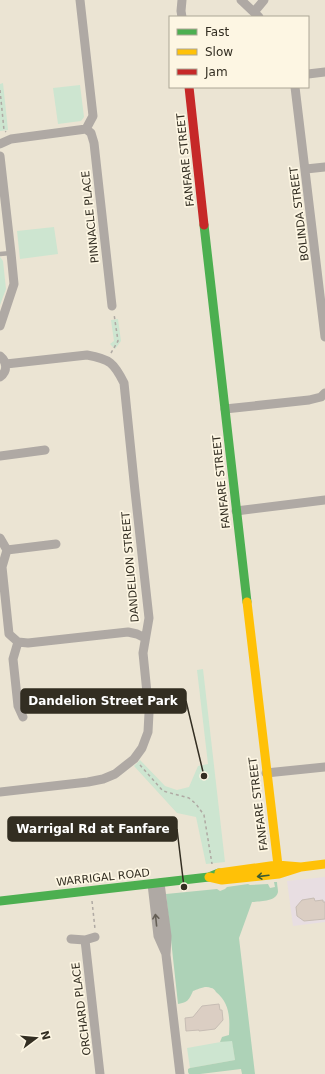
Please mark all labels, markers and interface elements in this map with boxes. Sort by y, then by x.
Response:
legend [169,16,309,88]
text: Fast [205,25,229,39]
text: Slow [205,45,233,59]
text: Jam [204,65,228,79]
street label: FANFARE STREET [174,112,197,207]
street label: BOLINDA STREET [287,166,312,262]
street label: PINNACLE PLACE [79,170,102,264]
street label: FANFARE STREET [210,434,233,529]
street label: DANDELION STREET [119,511,142,623]
callout: Dandelion Street Park [21,689,186,713]
text: Dandelion Street Park [28,694,179,708]
street label: FANFARE STREET [246,756,271,851]
callout: Warrigal Rd at Fanfare [8,817,177,841]
text: Warrigal Rd at Fanfare [16,822,170,836]
street label: WARRIGAL ROAD [56,866,151,889]
one-way arrow [257,872,270,879]
one-way arrow [152,914,160,927]
street label: ORCHARD PLACE [69,962,94,1056]
north arrow [16,1018,56,1058]
text: N [38,1029,53,1042]

